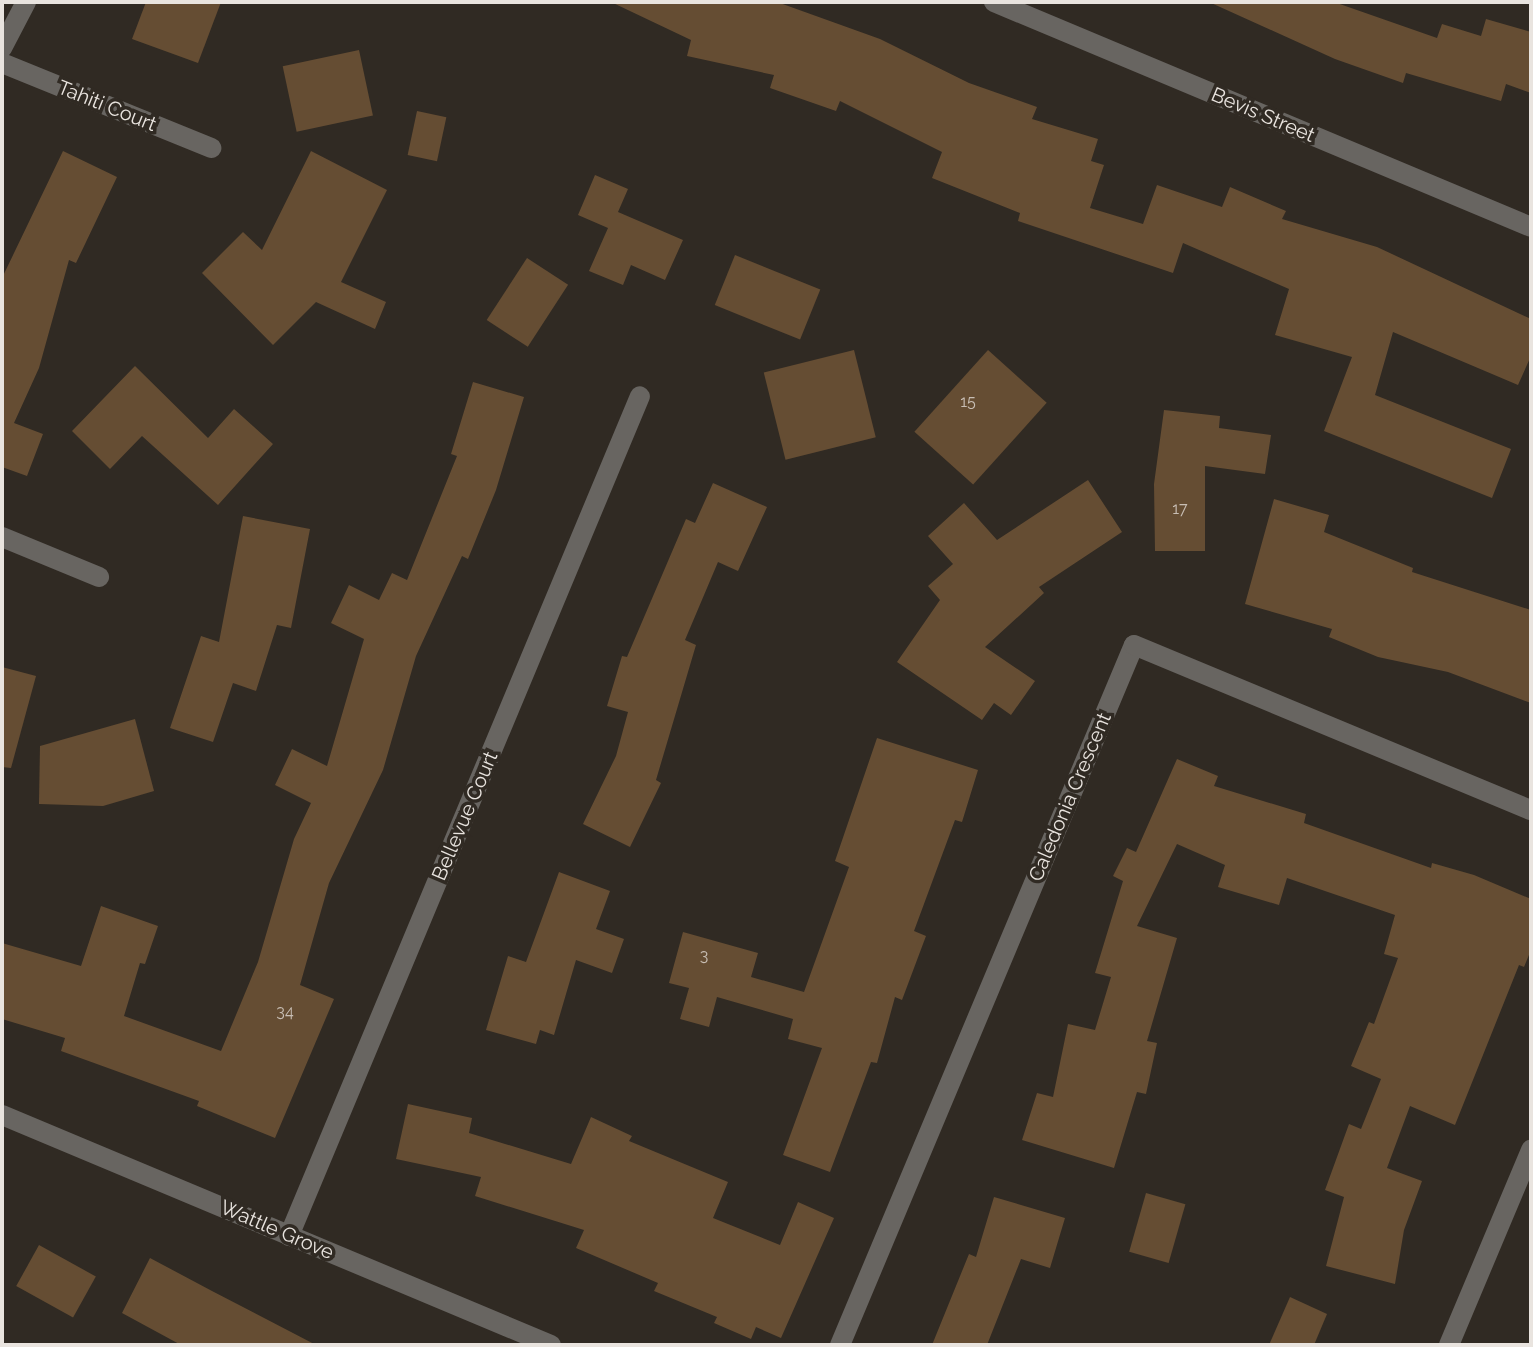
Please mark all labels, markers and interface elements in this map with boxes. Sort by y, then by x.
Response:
street label: Tahiti Court [54,75,160,137]
street label: Bevis Street [1208,82,1318,148]
house number: 15 [960,392,976,412]
house number: 17 [1172,499,1188,519]
street label: Caledonia Crescent [1024,709,1116,885]
street label: Bellevue Court [427,748,503,884]
house number: 3 [700,946,708,966]
house number: 34 [276,1002,294,1022]
street label: Wattle Grove [217,1195,337,1265]

